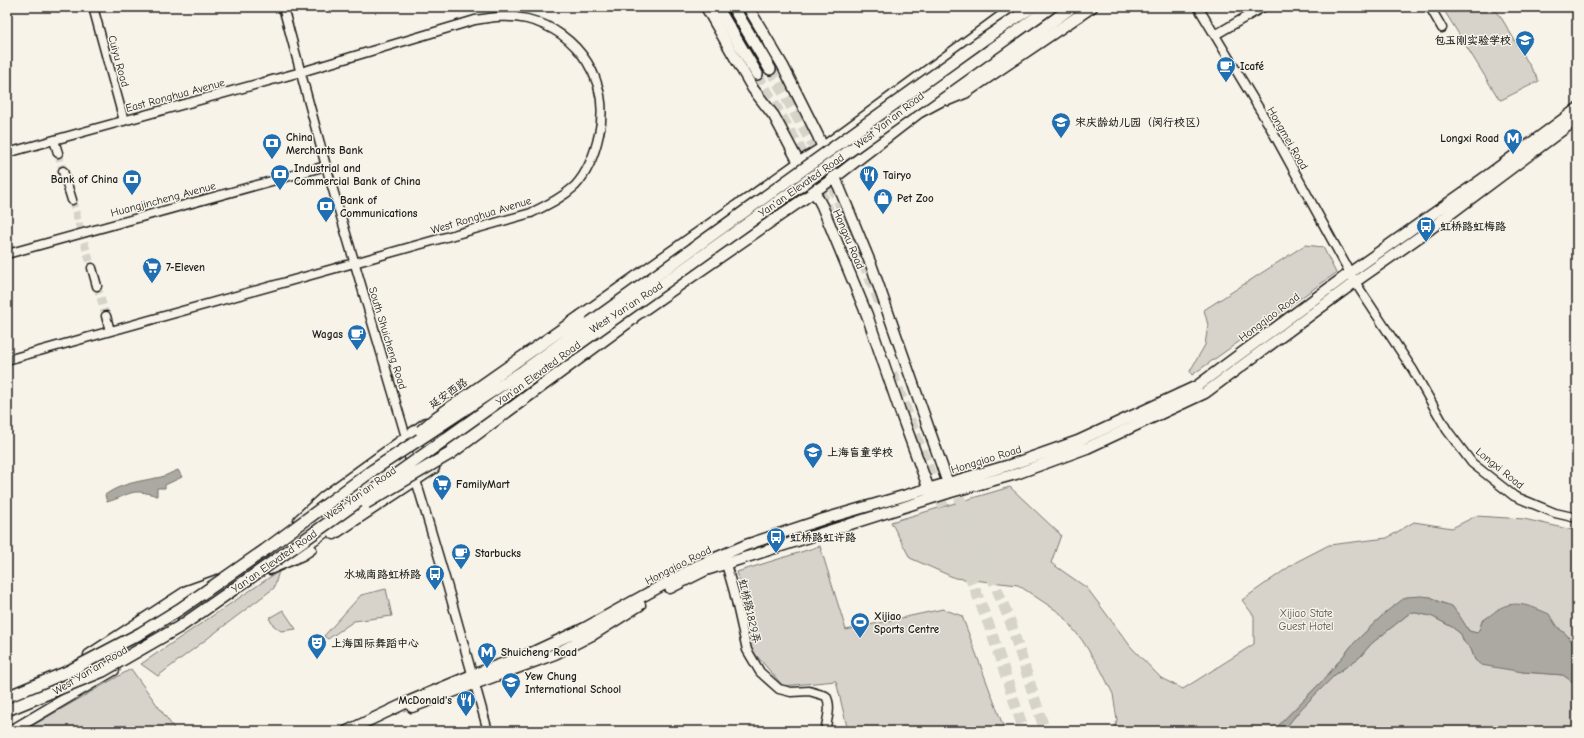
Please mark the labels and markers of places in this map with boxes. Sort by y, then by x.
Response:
school or university icon: 包玉刚实验学校 [1514,29,1536,57]
place label: 包玉刚实验学校 [1434,34,1511,47]
cafe icon: Icafé [1215,55,1237,83]
place label: Icafé [1240,60,1264,73]
school or university icon: 宋庆龄幼儿园（闵行校区） [1050,111,1072,139]
place label: 宋庆龄幼儿园（闵行校区） [1075,116,1207,129]
metro station icon: Longxi Road [1502,127,1524,155]
place label: China Merchants Bank [286,131,363,157]
bank icon: China Merchants Bank [261,132,283,160]
place label: Longxi Road [1440,132,1499,145]
place label: Industrial and Commercial Bank of China [294,162,421,188]
bank icon: Industrial and Commercial Bank of China [269,163,291,191]
restaurant icon: Tairyo [858,164,880,192]
bank icon: Bank of China [121,168,143,196]
place label: Tairyo [883,169,911,182]
place label: Bank of China [51,173,118,186]
shop icon: Pet Zoo [872,187,894,215]
place label: Pet Zoo [897,192,934,205]
place label: Bank of Communications [340,194,418,220]
bank icon: Bank of Communications [315,195,337,223]
bus stop icon: 虹桥路虹梅路 [1415,215,1437,243]
place label: 虹桥路虹梅路 [1440,220,1506,233]
supermarket icon: 7-Eleven [141,256,163,284]
place label: 7-Eleven [166,261,205,274]
cafe icon: Wagas [346,323,368,351]
place label: Wagas [312,328,343,341]
school or university icon: 上海盲童学校 [802,441,824,469]
place label: 上海盲童学校 [827,446,893,459]
supermarket icon: FamilyMart [431,473,453,501]
place label: FamilyMart [456,478,510,491]
bus stop icon: 虹桥路虹许路 [765,526,787,554]
place label: 虹桥路虹许路 [790,531,856,544]
cafe icon: Starbucks [450,542,472,570]
place label: Starbucks [475,547,521,560]
bus stop icon: 水城南路虹桥路 [424,563,446,591]
place label: 水城南路虹桥路 [344,568,421,581]
place label: Xijiao Sports Centre [874,610,940,636]
sports icon: Xijiao Sports Centre [849,611,871,639]
theatre icon: 上海国际舞蹈中心 [306,632,328,660]
place label: 上海国际舞蹈中心 [331,637,419,650]
metro station icon: Shuicheng Road [476,641,498,669]
place label: Shuicheng Road [501,646,577,659]
place label: Yew Chung International School [525,670,621,696]
school or university icon: Yew Chung International School [500,671,522,699]
restaurant icon: McDonald's [455,689,477,717]
place label: McDonald's [399,694,452,707]

